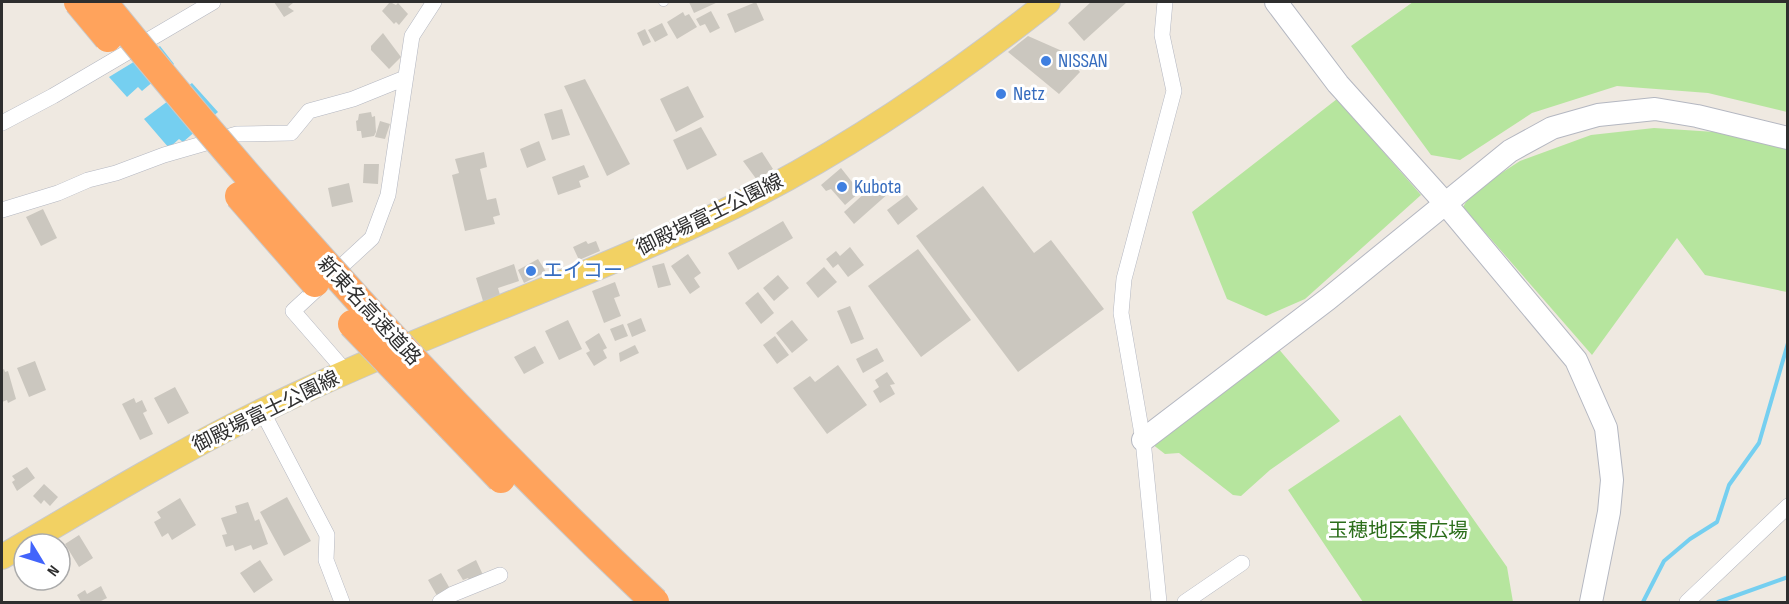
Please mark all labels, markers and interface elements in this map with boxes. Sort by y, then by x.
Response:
place label: NISSAN [1058,49,1108,73]
marker: NISSAN [1039,54,1053,68]
place label: Netz [1013,82,1045,106]
marker: Netz [994,87,1008,101]
street label: 御殿場富士公園線 [633,169,787,261]
place label: Kubota [854,175,901,199]
marker: Kubota [835,180,849,194]
street label: 新東名高速道路 [312,252,426,370]
place label: エイコー [543,259,623,283]
marker: エイコー [524,264,538,278]
street label: 御殿場富士公園線 [189,366,343,458]
park label: 玉穂地区東広場 [1328,519,1468,543]
north arrow [12,532,72,592]
text: N [43,561,63,580]

